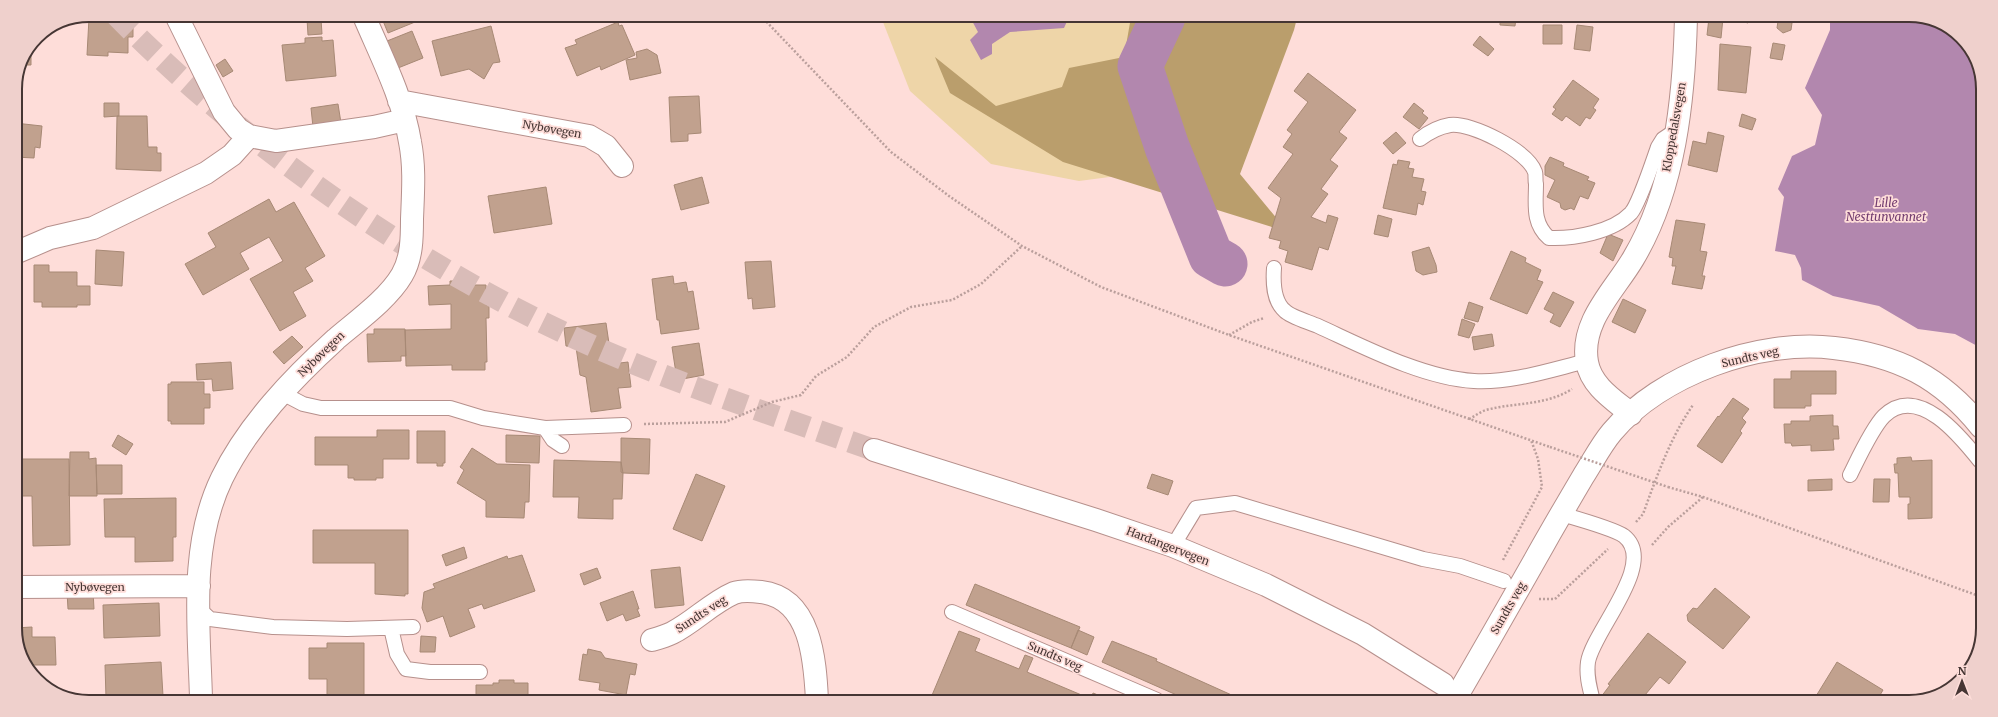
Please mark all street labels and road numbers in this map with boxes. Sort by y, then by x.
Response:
street label: Kloppedalsvegen [1659,80,1689,173]
street label: Nybøvegen [522,117,583,141]
street label: Nybøvegen [295,328,348,380]
street label: Sundts veg [1720,344,1780,370]
street label: Hardangervegen [1124,524,1212,569]
street label: Sundts veg [1487,579,1529,637]
street label: Nybøvegen [65,580,125,594]
street label: Sundts veg [673,592,729,636]
street label: Sundts veg [1026,638,1085,674]

